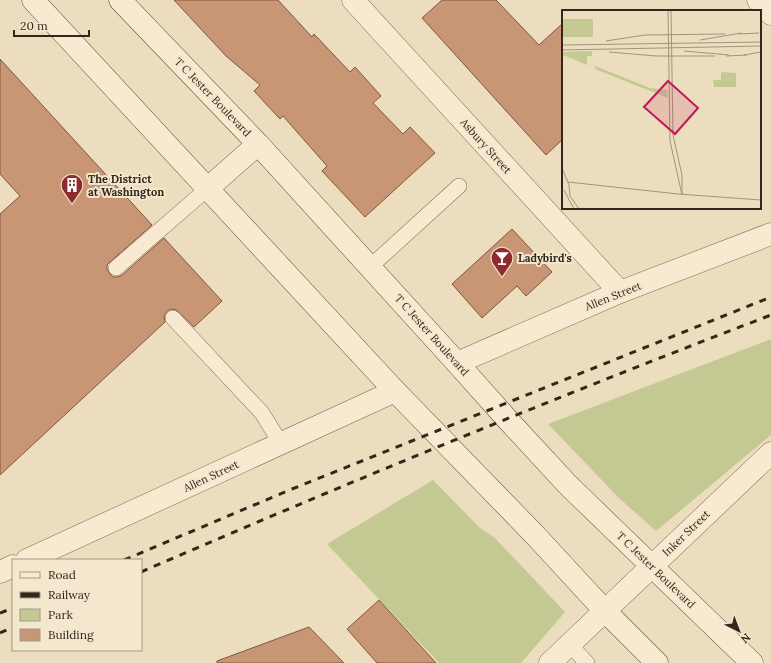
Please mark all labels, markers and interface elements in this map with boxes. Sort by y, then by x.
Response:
inset map [562,10,761,209]
scale bar [14,12,89,38]
text: 20 m [20,18,48,33]
street label: T C Jester Boulevard [172,55,255,140]
street label: Asbury Street [457,115,515,177]
building icon: The District at Washington [59,172,85,205]
place label: The District at Washington [88,172,164,199]
bar icon: Ladybird's [489,245,515,278]
place label: Ladybird's [518,251,572,265]
street label: Allen Street [582,278,644,314]
street label: T C Jester Boulevard [392,291,472,379]
street label: Allen Street [180,457,242,495]
street label: Inker Street [659,506,713,559]
street label: T C Jester Boulevard [614,529,699,612]
legend [12,559,142,651]
text: Road [48,567,76,582]
text: Railway [48,587,91,602]
text: Park [48,607,74,622]
north arrow [719,611,759,651]
text: Building [48,627,94,642]
text: N [737,630,754,647]

